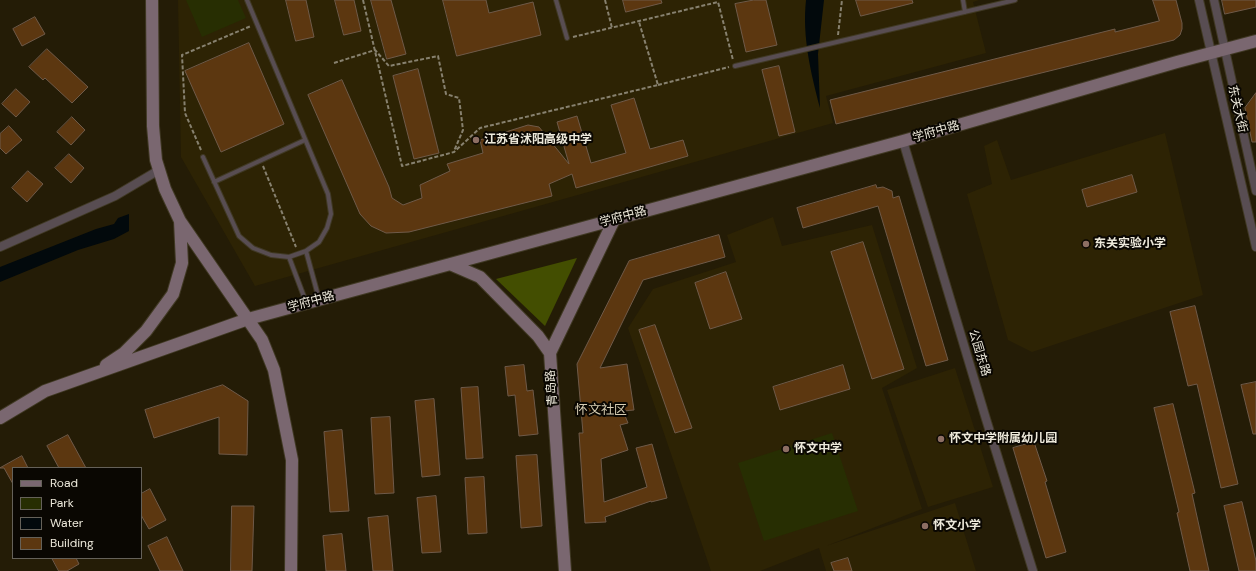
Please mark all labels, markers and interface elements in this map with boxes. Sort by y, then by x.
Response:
street label: 东关大街 [1225,84,1249,134]
street label: 学府中路 [911,118,961,146]
place label: 江苏省沭阳高级中学 [484,133,592,147]
marker: 江苏省沭阳高级中学 [471,135,481,145]
street label: 学府中路 [598,204,648,230]
place label: 东关实验小学 [1094,237,1166,251]
marker: 东关实验小学 [1081,239,1091,249]
street label: 学府中路 [286,289,336,315]
street label: 公园东路 [965,328,993,378]
street label: 青岛路 [544,370,560,406]
district label: 怀文社区 [575,403,627,419]
place label: 怀文中学附属幼儿园 [949,432,1057,446]
marker: 怀文中学附属幼儿园 [936,434,946,444]
place label: 怀文中学 [794,442,842,456]
marker: 怀文中学 [781,444,791,454]
legend [12,467,142,559]
text: Road [50,475,78,491]
text: Park [50,495,74,511]
text: Water [50,515,83,531]
place label: 怀文小学 [933,519,981,533]
marker: 怀文小学 [920,521,930,531]
text: Building [50,535,94,551]

